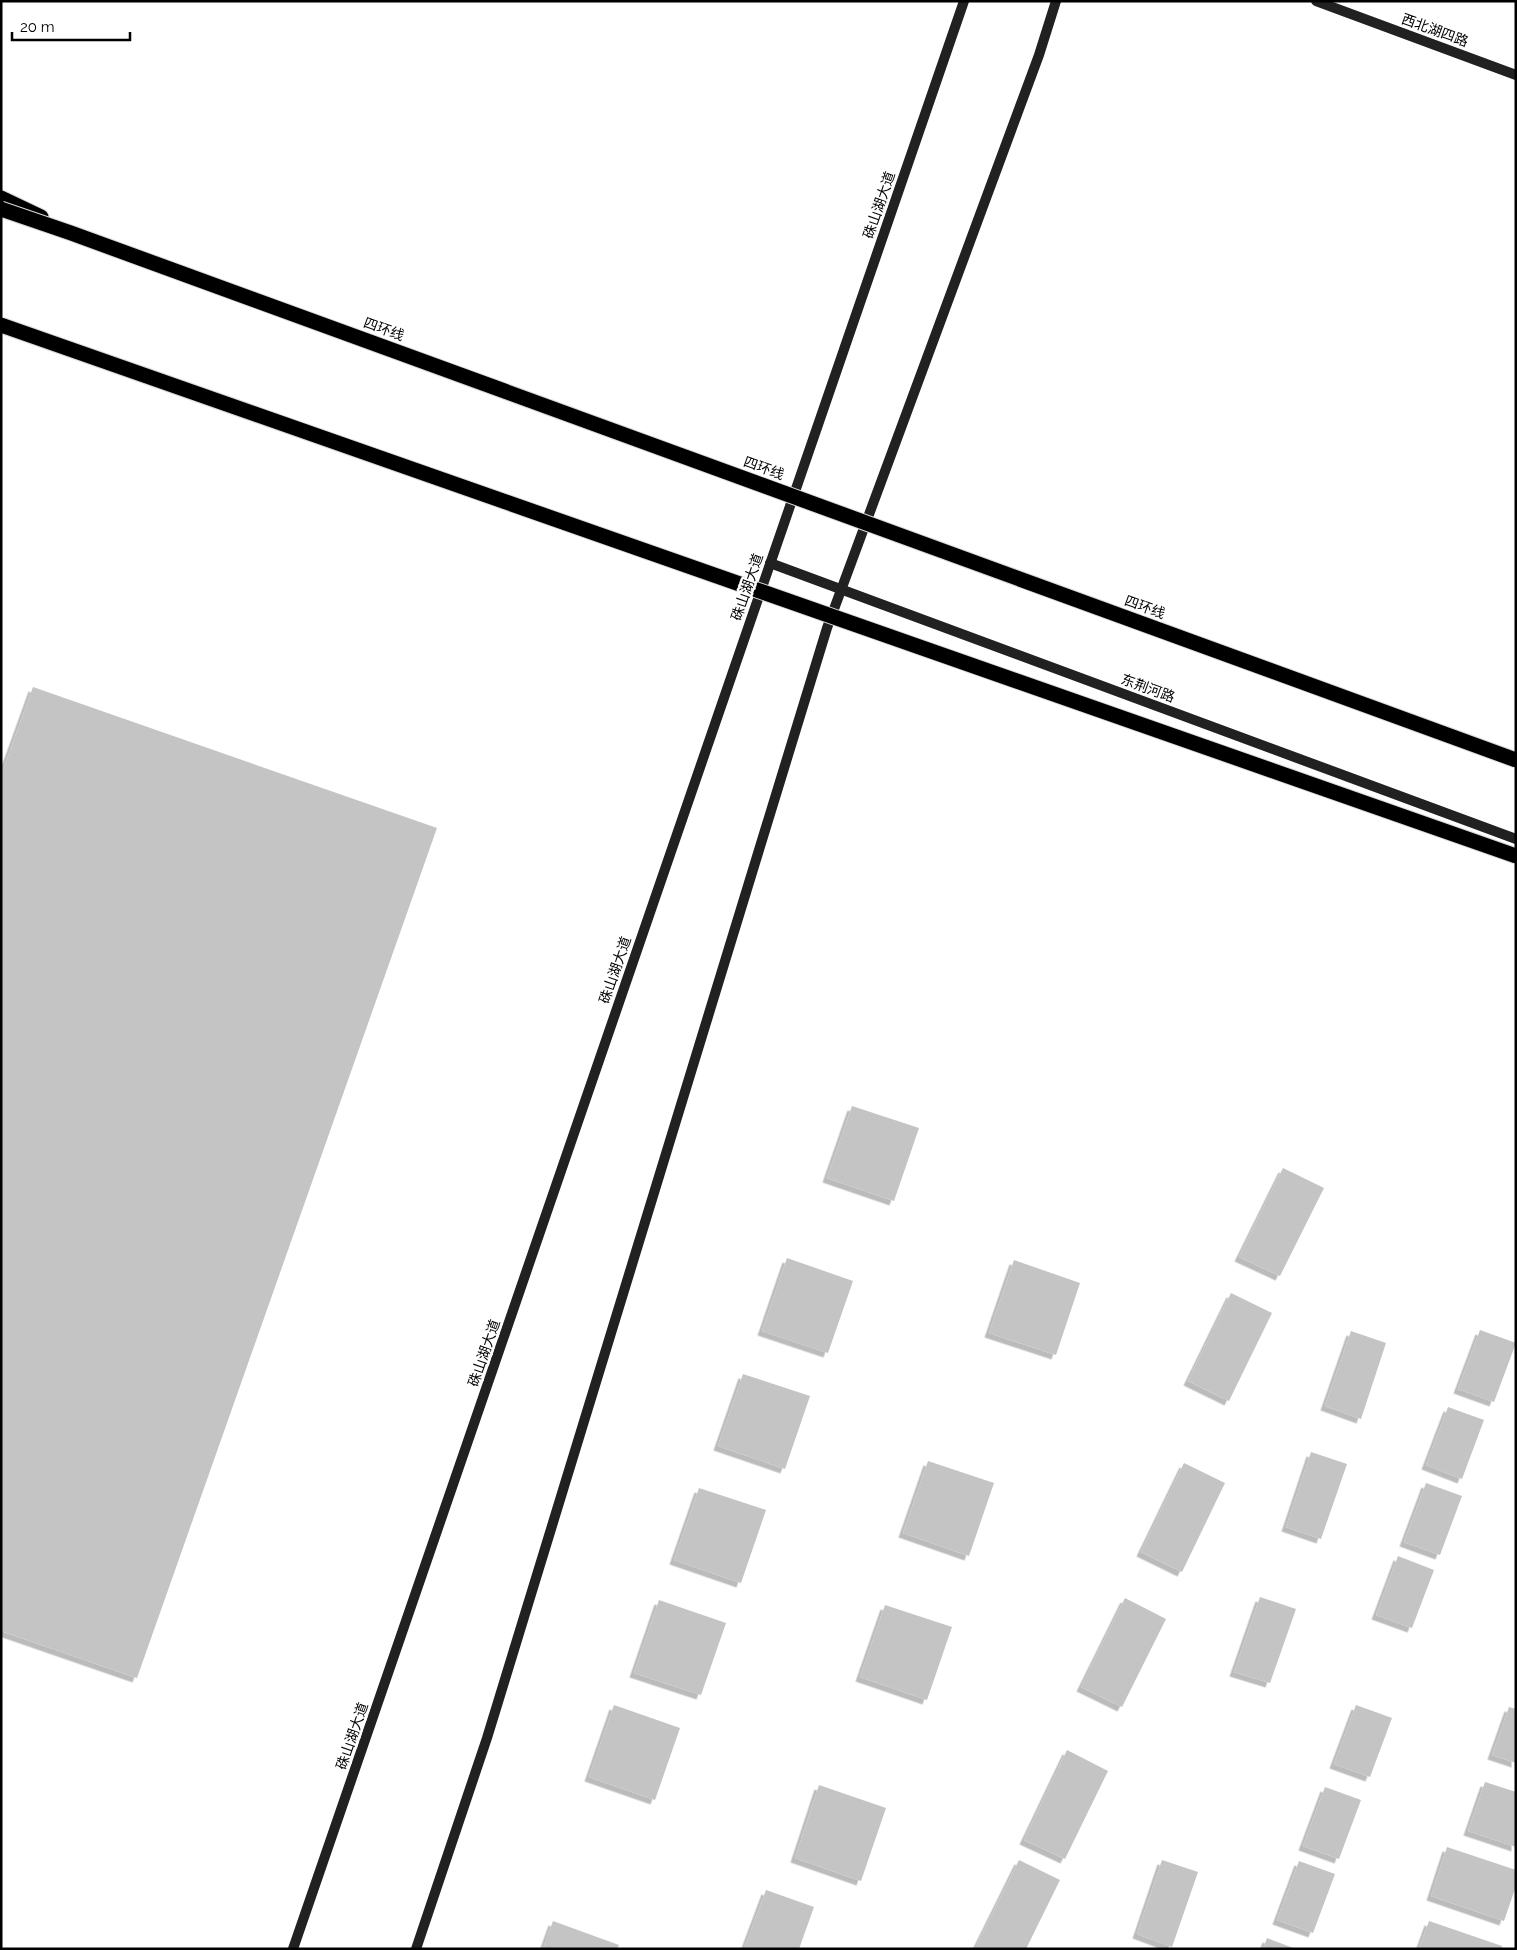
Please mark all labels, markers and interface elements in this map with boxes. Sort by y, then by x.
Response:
scale bar [12,10,130,42]
street label: 西北湖四路 [1399,11,1471,49]
text: 20 m [20,18,55,36]
street label: 硃山湖大道 [860,169,898,241]
street label: 四环线 [362,314,406,344]
street label: 四环线 [742,453,786,483]
street label: 硃山湖大道 [728,551,766,623]
street label: 四环线 [1123,592,1167,622]
street label: 东荆河路 [1119,671,1177,705]
street label: 硃山湖大道 [596,934,634,1006]
street label: 硃山湖大道 [465,1317,503,1389]
street label: 硃山湖大道 [333,1700,371,1772]

